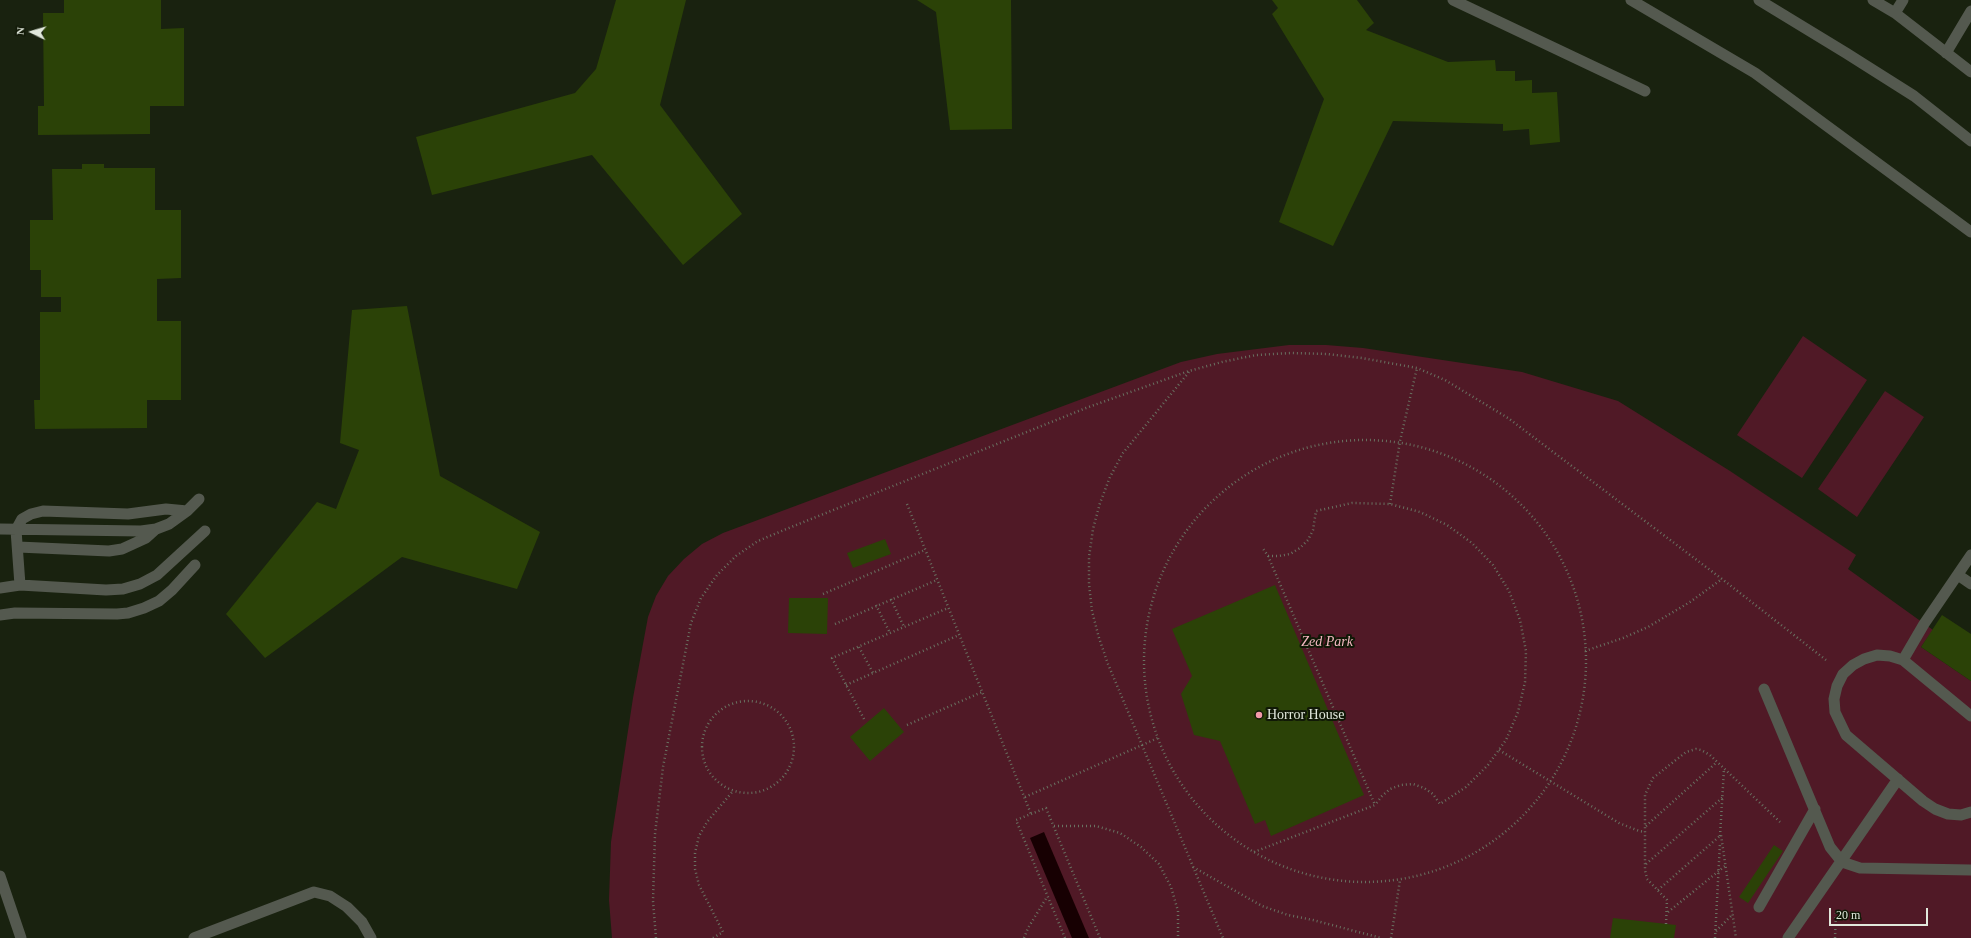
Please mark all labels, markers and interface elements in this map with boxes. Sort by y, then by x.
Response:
north arrow [12,12,52,52]
text: N [14,26,26,35]
park label: Zed Park [1301,634,1353,650]
place label: Horror House [1267,707,1344,723]
marker: Horror House [1254,710,1264,720]
scale bar [1831,900,1930,926]
text: 20 m [1836,908,1860,922]

